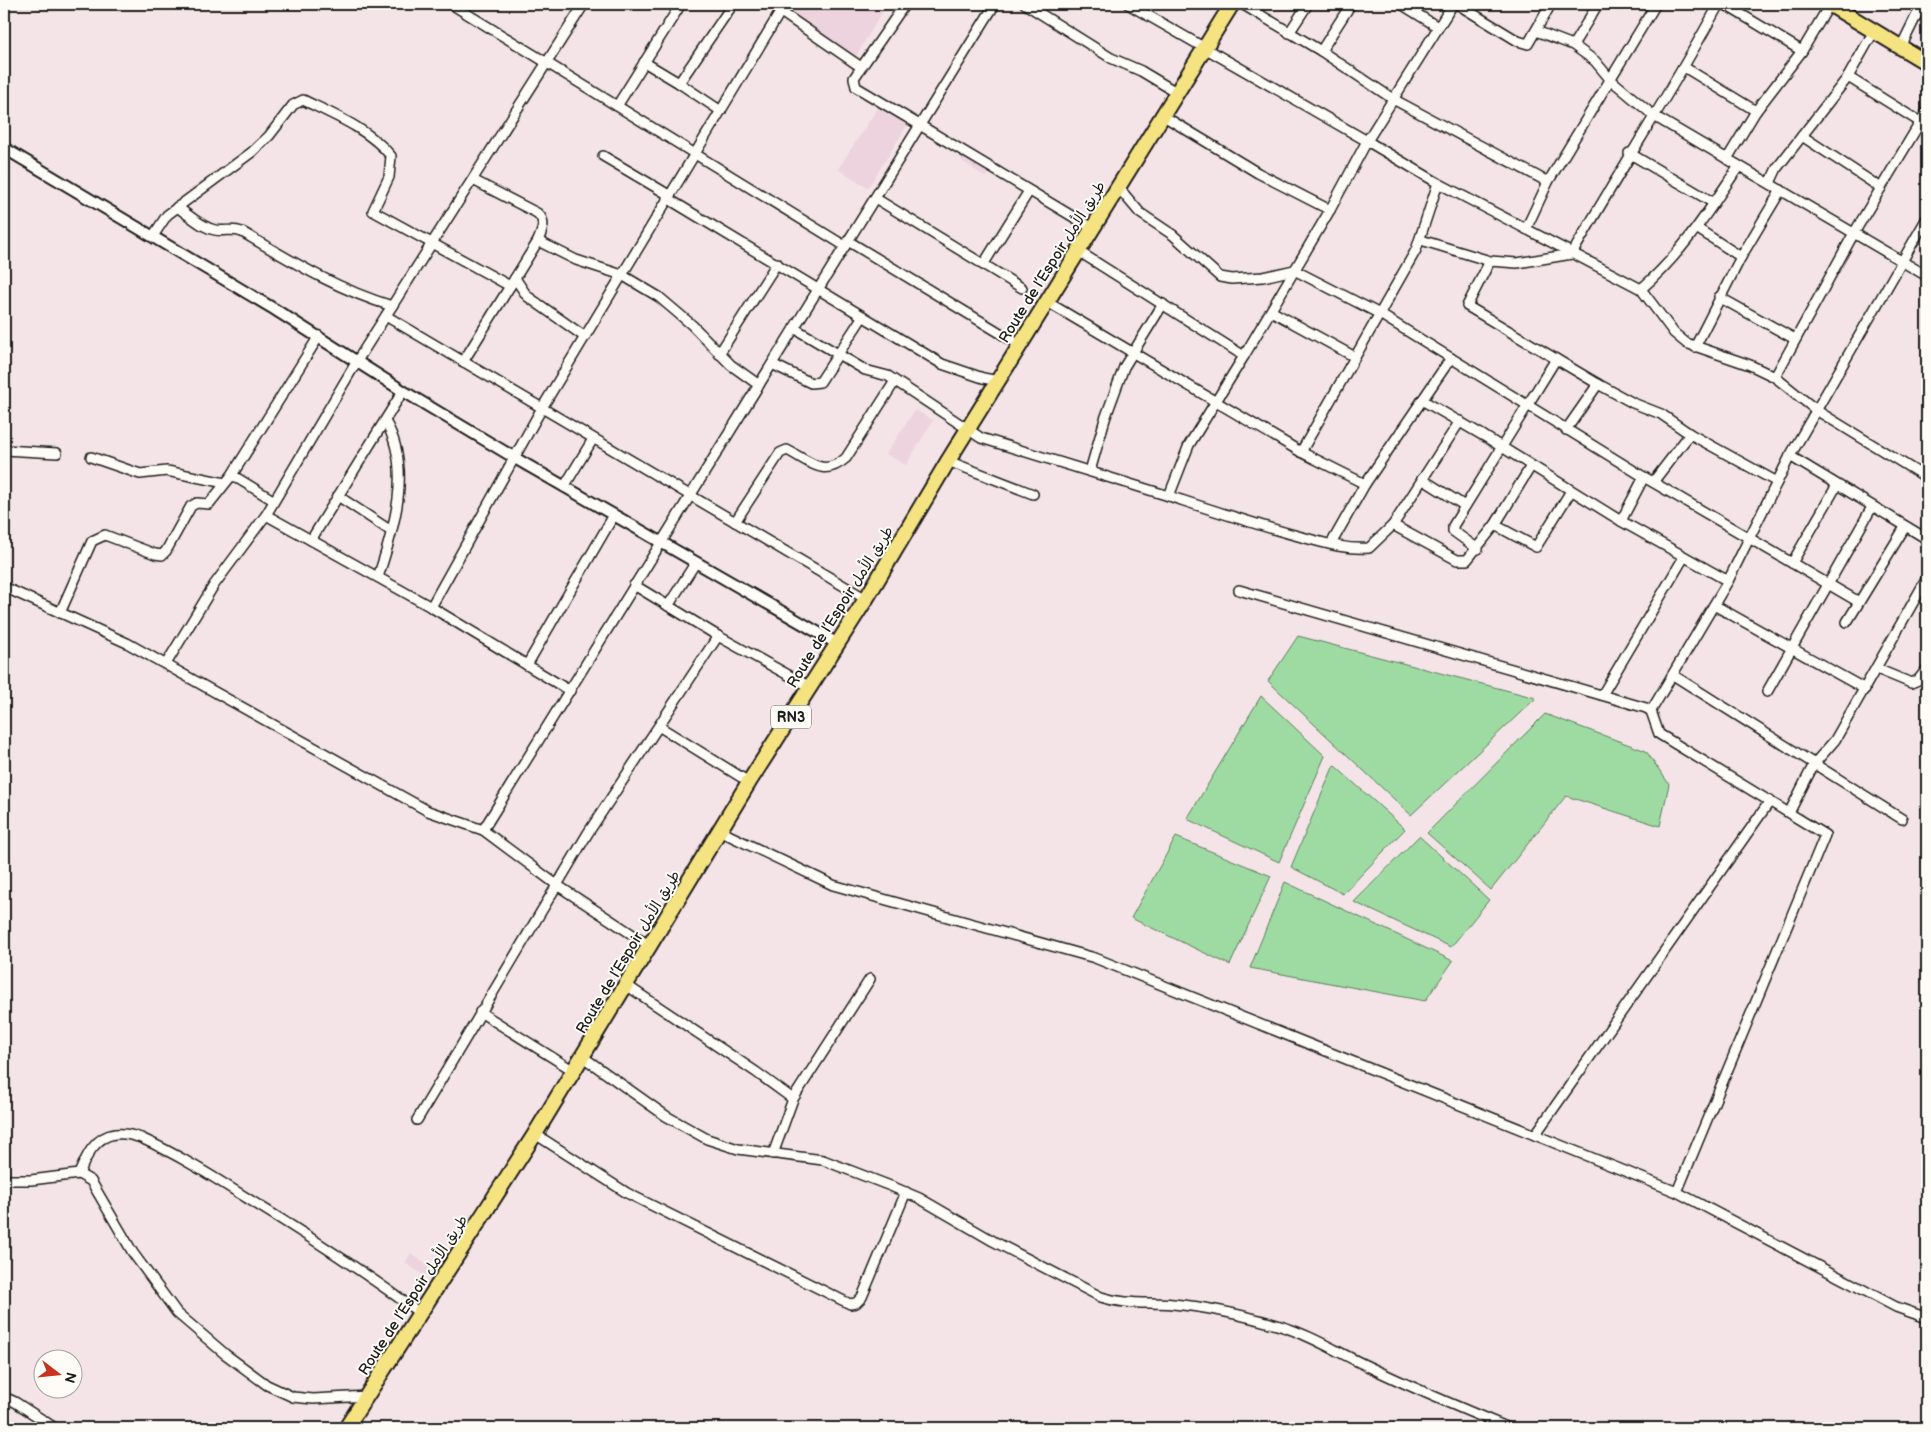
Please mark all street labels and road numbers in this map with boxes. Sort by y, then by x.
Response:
street label: Route de l’Espoir طريق الأمل [994,177,1110,347]
street label: Route de l’Espoir طريق الأمل [782,522,898,692]
road number: RN3 [771,706,811,729]
street label: Route de l’Espoir طريق الأمل [571,867,685,1037]
street label: Route de l’Espoir طريق الأمل [354,1211,472,1379]

